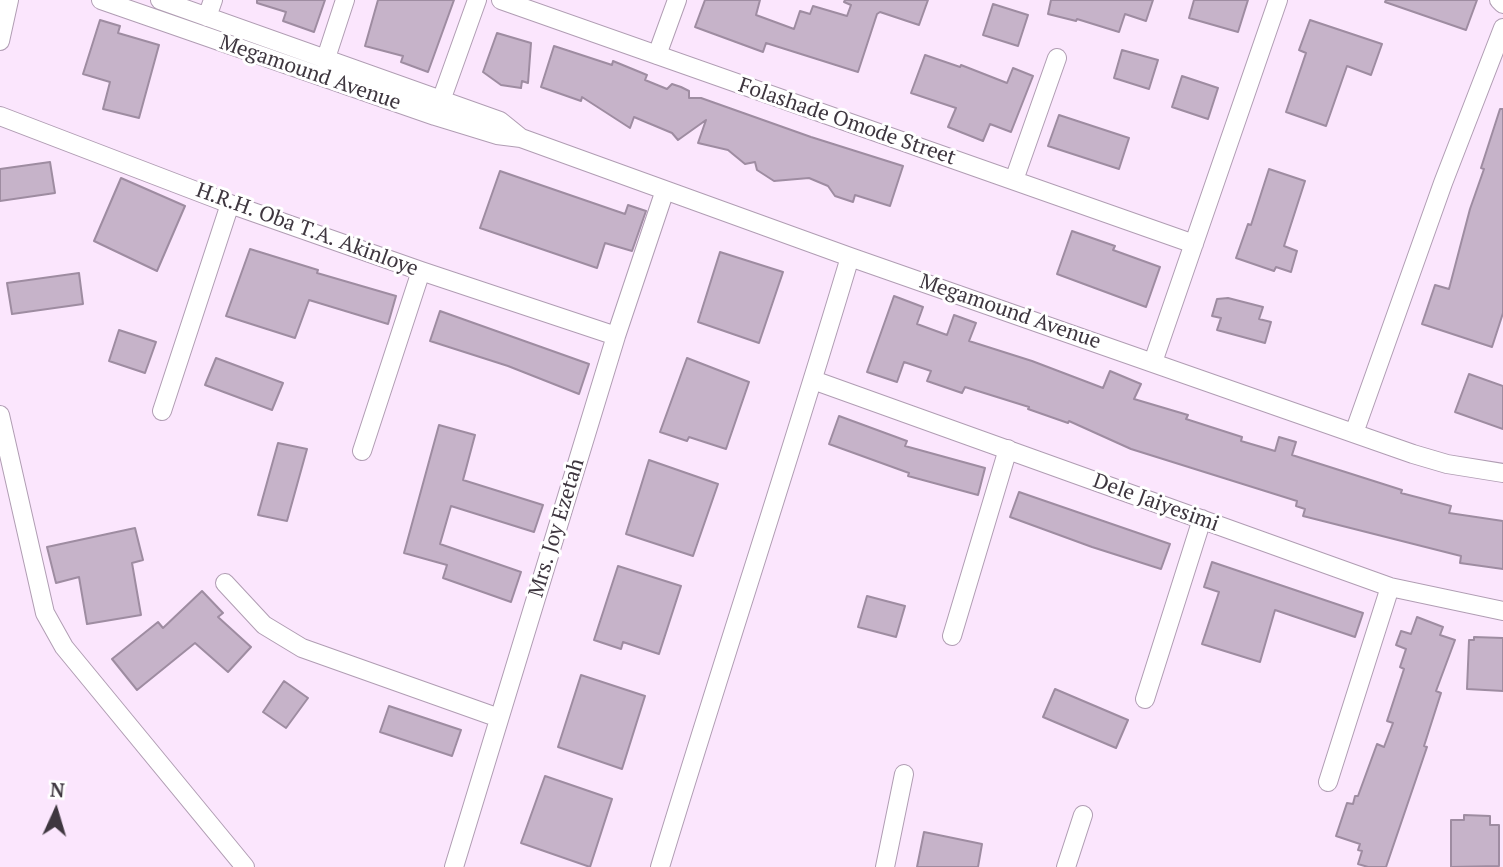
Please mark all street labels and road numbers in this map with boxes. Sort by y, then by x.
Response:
street label: Megamound Avenue [216,30,404,116]
street label: Folashade Omode Street [735,73,959,171]
street label: H.R.H. Oba T.A. Akinloye [192,178,422,282]
street label: Megamound Avenue [916,269,1104,355]
street label: Mrs. Joy Ezetah [524,455,590,601]
street label: Dele Jaiyesimi [1090,469,1222,537]

